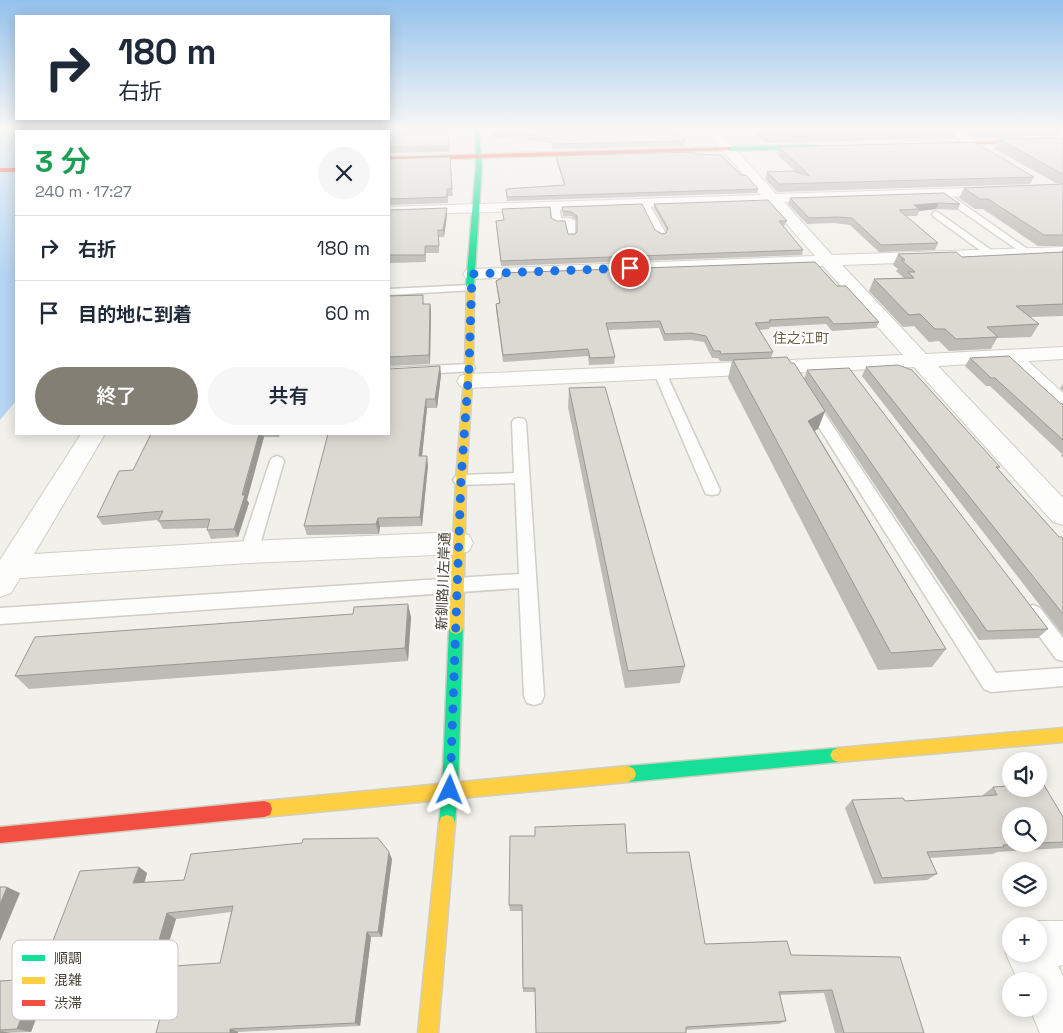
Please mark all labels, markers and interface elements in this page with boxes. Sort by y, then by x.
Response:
text: 180 m [118,30,216,74]
icon: right [35,35,100,100]
text: 右折 [118,77,162,105]
text: 3 分 [35,142,91,181]
button: close [318,147,370,199]
text: 240 m · 17:27 [35,181,132,202]
icon: right [35,234,63,262]
text: 180 m [317,236,370,261]
text: 右折 [78,237,116,262]
pin [609,247,651,289]
icon: arrive [616,254,644,282]
icon: arrive [35,299,63,327]
text: 60 m [325,301,370,326]
text: 目的地に到着 [78,302,192,327]
district label: 住之江町 [773,329,829,347]
button: 終了 [35,367,198,425]
button: 共有 [208,367,370,425]
street label: 新釧路川左岸通 [432,532,454,630]
map controls [1002,752,1047,1017]
button: sound [1002,752,1047,797]
position arrow [423,763,475,815]
button: search [1002,807,1047,852]
button: layers [1002,862,1047,907]
button: + [1002,917,1047,962]
legend [12,940,178,1020]
text: 順調 [54,949,82,967]
text: 混雑 [54,971,82,989]
button: − [1002,972,1047,1017]
text: 渋滞 [54,994,82,1012]

